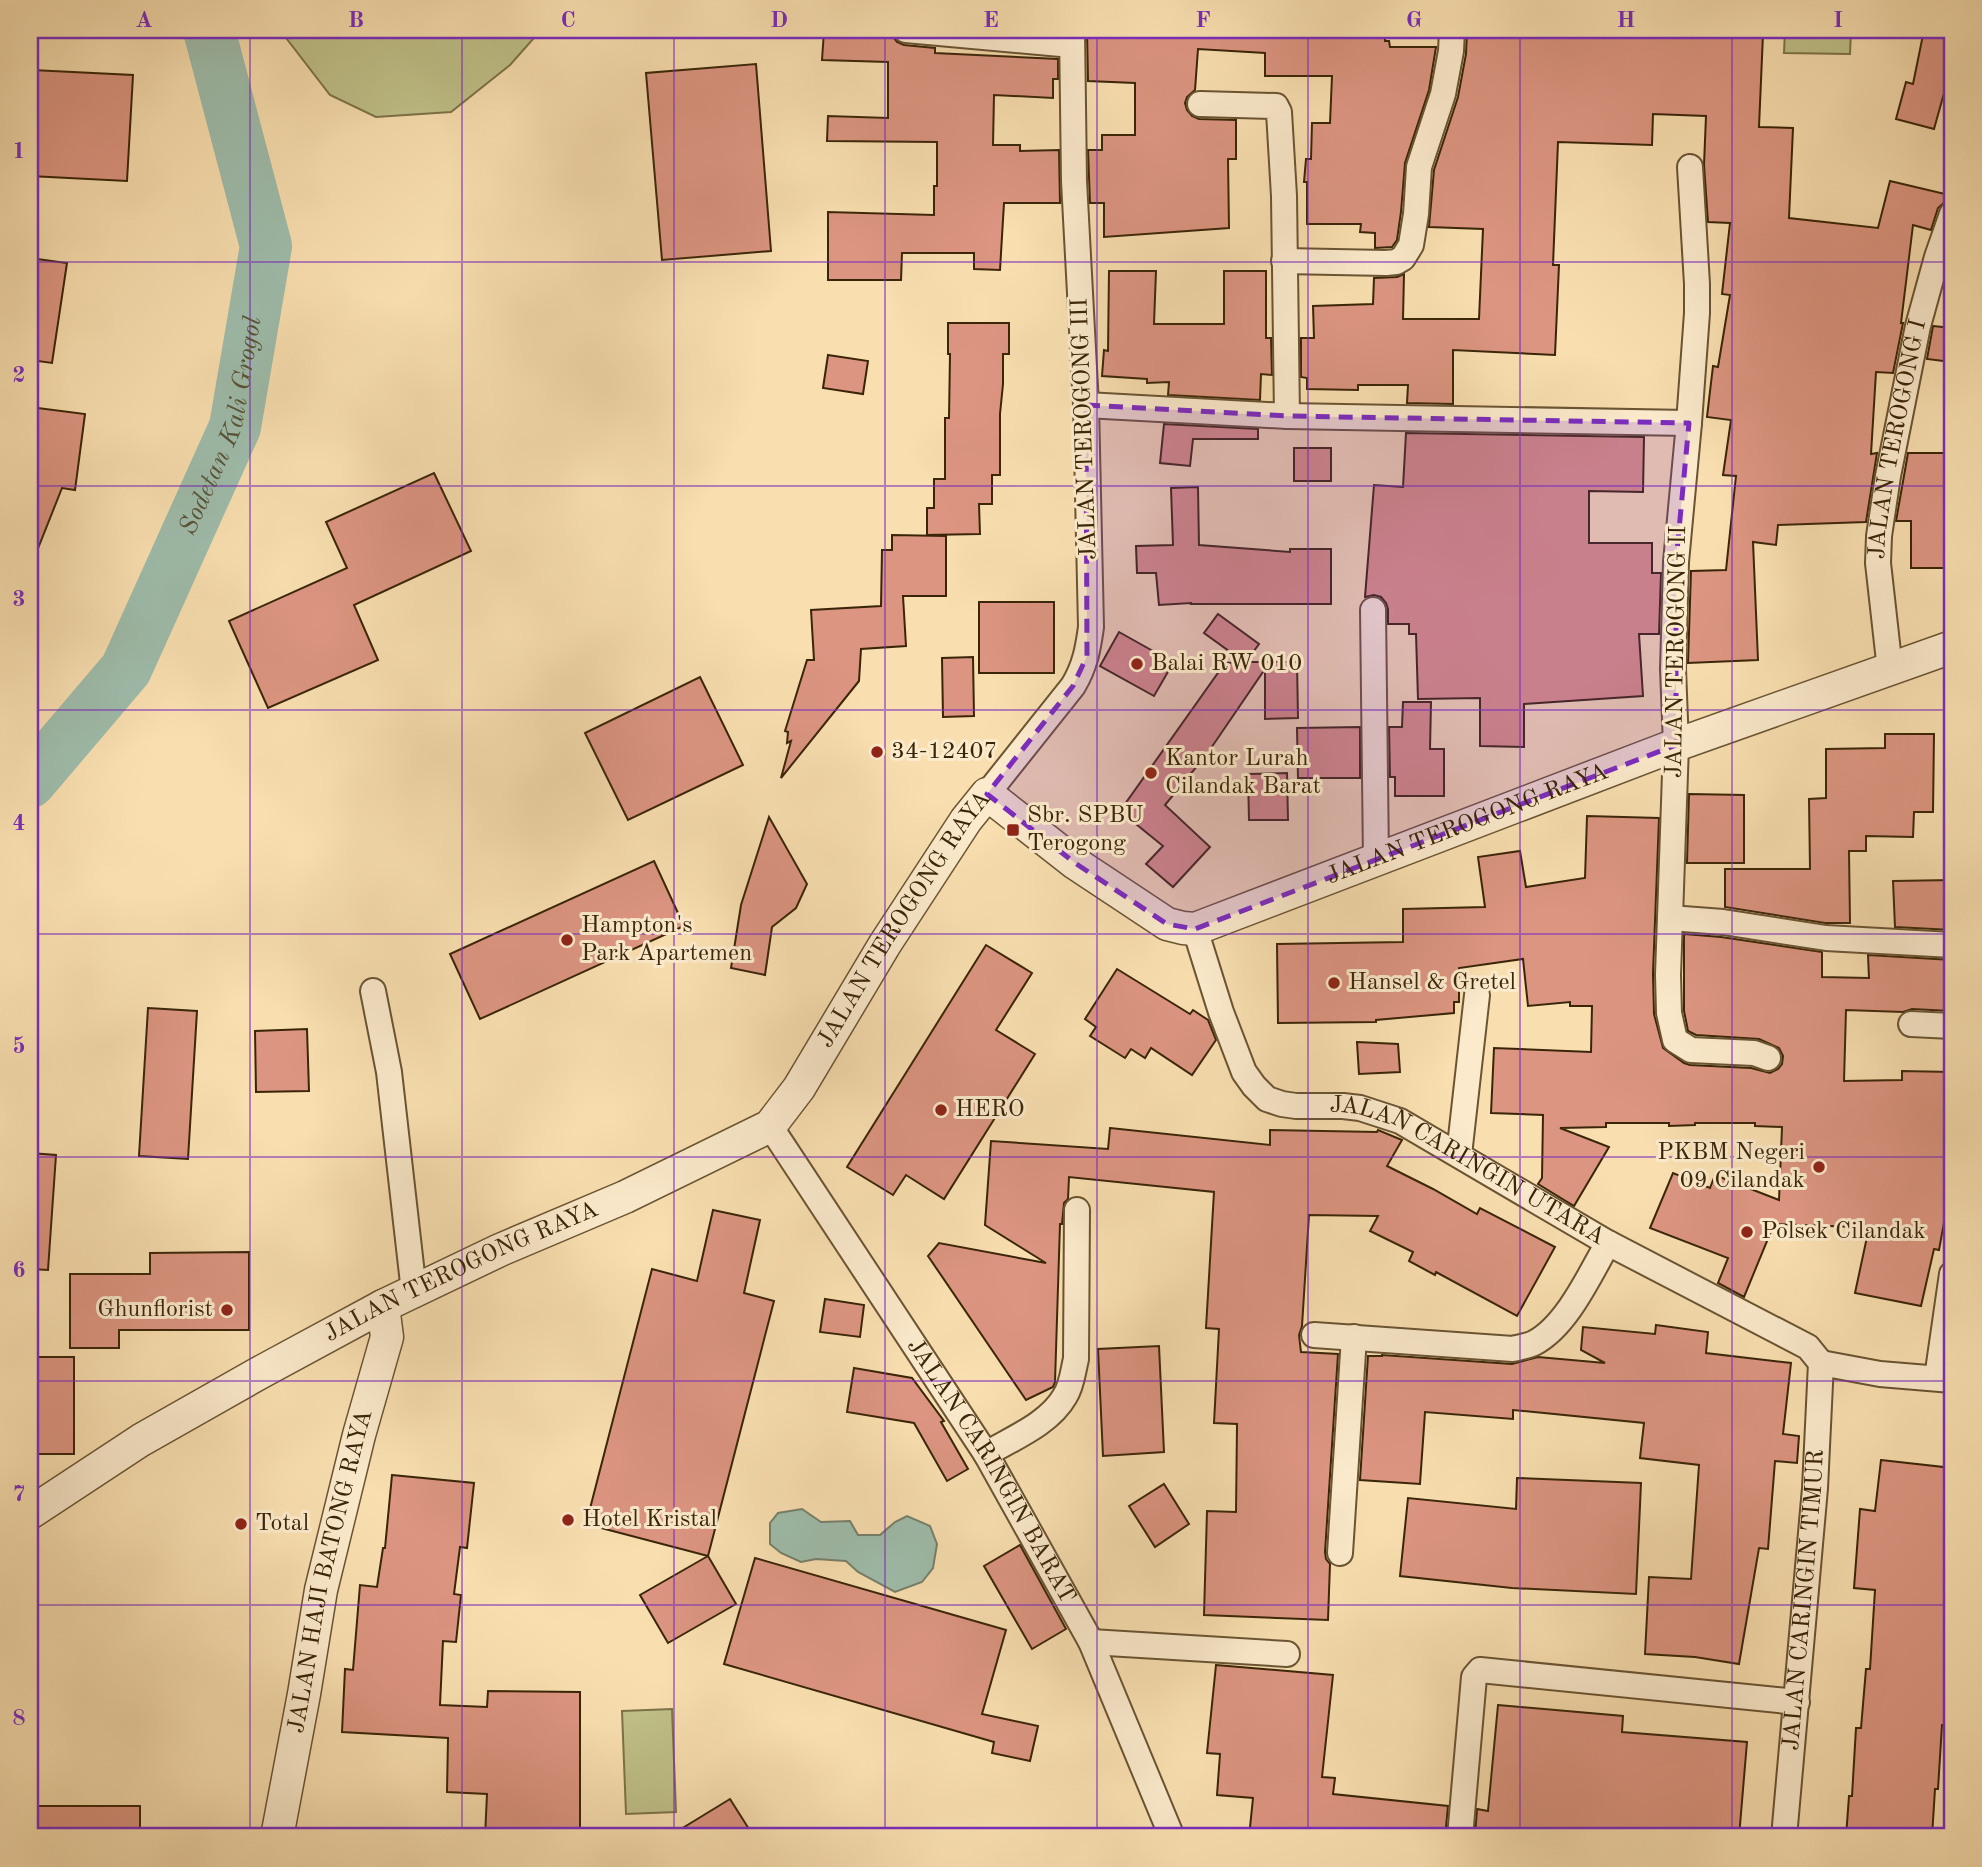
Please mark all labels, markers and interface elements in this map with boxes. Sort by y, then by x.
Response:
text: A [135,9,153,32]
text: B [348,9,364,32]
text: C [560,9,576,32]
text: D [770,9,788,32]
text: E [983,9,999,32]
text: F [1195,9,1211,32]
text: G [1406,9,1422,32]
text: H [1617,9,1635,32]
text: I [1833,9,1843,32]
text: 1 [12,140,26,163]
street label: JALAN TEROGONG III [1068,298,1102,560]
water label: Sodetan Kali Grogol [175,314,267,539]
street label: JALAN TEROGONG I [1866,317,1931,560]
text: 2 [12,364,26,387]
street label: JALAN TEROGONG II [1663,526,1691,778]
text: 3 [12,588,26,611]
place label: Balai RW 010 [1151,652,1302,676]
marker: Balai RW 010 [1129,656,1145,672]
place label: 34-12407 [891,740,997,764]
marker: 34-12407 [869,744,885,760]
place label: Kantor Lurah Cilandak Barat [1165,747,1321,799]
street label: JALAN TEROGONG RAYA [1323,760,1612,889]
marker: Kantor Lurah Cilandak Barat [1143,765,1159,781]
street label: JALAN TEROGONG RAYA [814,787,996,1052]
place label: Sbr. SPBU Terogong [1027,804,1144,856]
text: 4 [12,812,26,835]
marker: Sbr. SPBU Terogong [1005,822,1021,838]
place label: Hampton's Park Apartemen [581,914,752,966]
marker: Hampton's Park Apartemen [559,932,575,948]
place label: Hansel & Gretel [1348,971,1516,995]
marker: Hansel & Gretel [1326,975,1342,991]
text: 5 [12,1035,26,1058]
street label: JALAN CARINGIN UTARA [1329,1094,1609,1250]
place label: HERO [955,1098,1024,1122]
marker: HERO [933,1102,949,1118]
place label: PKBM Negeri 09 Cilandak [1657,1141,1805,1193]
marker: PKBM Negeri 09 Cilandak [1811,1159,1827,1175]
street label: JALAN TEROGONG RAYA [321,1198,602,1347]
place label: Polsek Cilandak [1761,1220,1926,1244]
marker: Polsek Cilandak [1739,1224,1755,1240]
text: 6 [12,1259,26,1282]
place label: Ghunflorist [97,1298,213,1322]
marker: Ghunflorist [219,1302,235,1318]
street label: JALAN CARINGIN BARAT [902,1335,1079,1608]
street label: JALAN HAJI BATONG RAYA [285,1407,378,1735]
street label: JALAN CARINGIN TIMUR [1780,1449,1829,1752]
text: 7 [12,1483,26,1506]
place label: Hotel Kristal [582,1508,717,1532]
place label: Total [255,1512,309,1536]
marker: Hotel Kristal [560,1512,576,1528]
marker: Total [233,1516,249,1532]
text: 8 [12,1707,26,1730]

